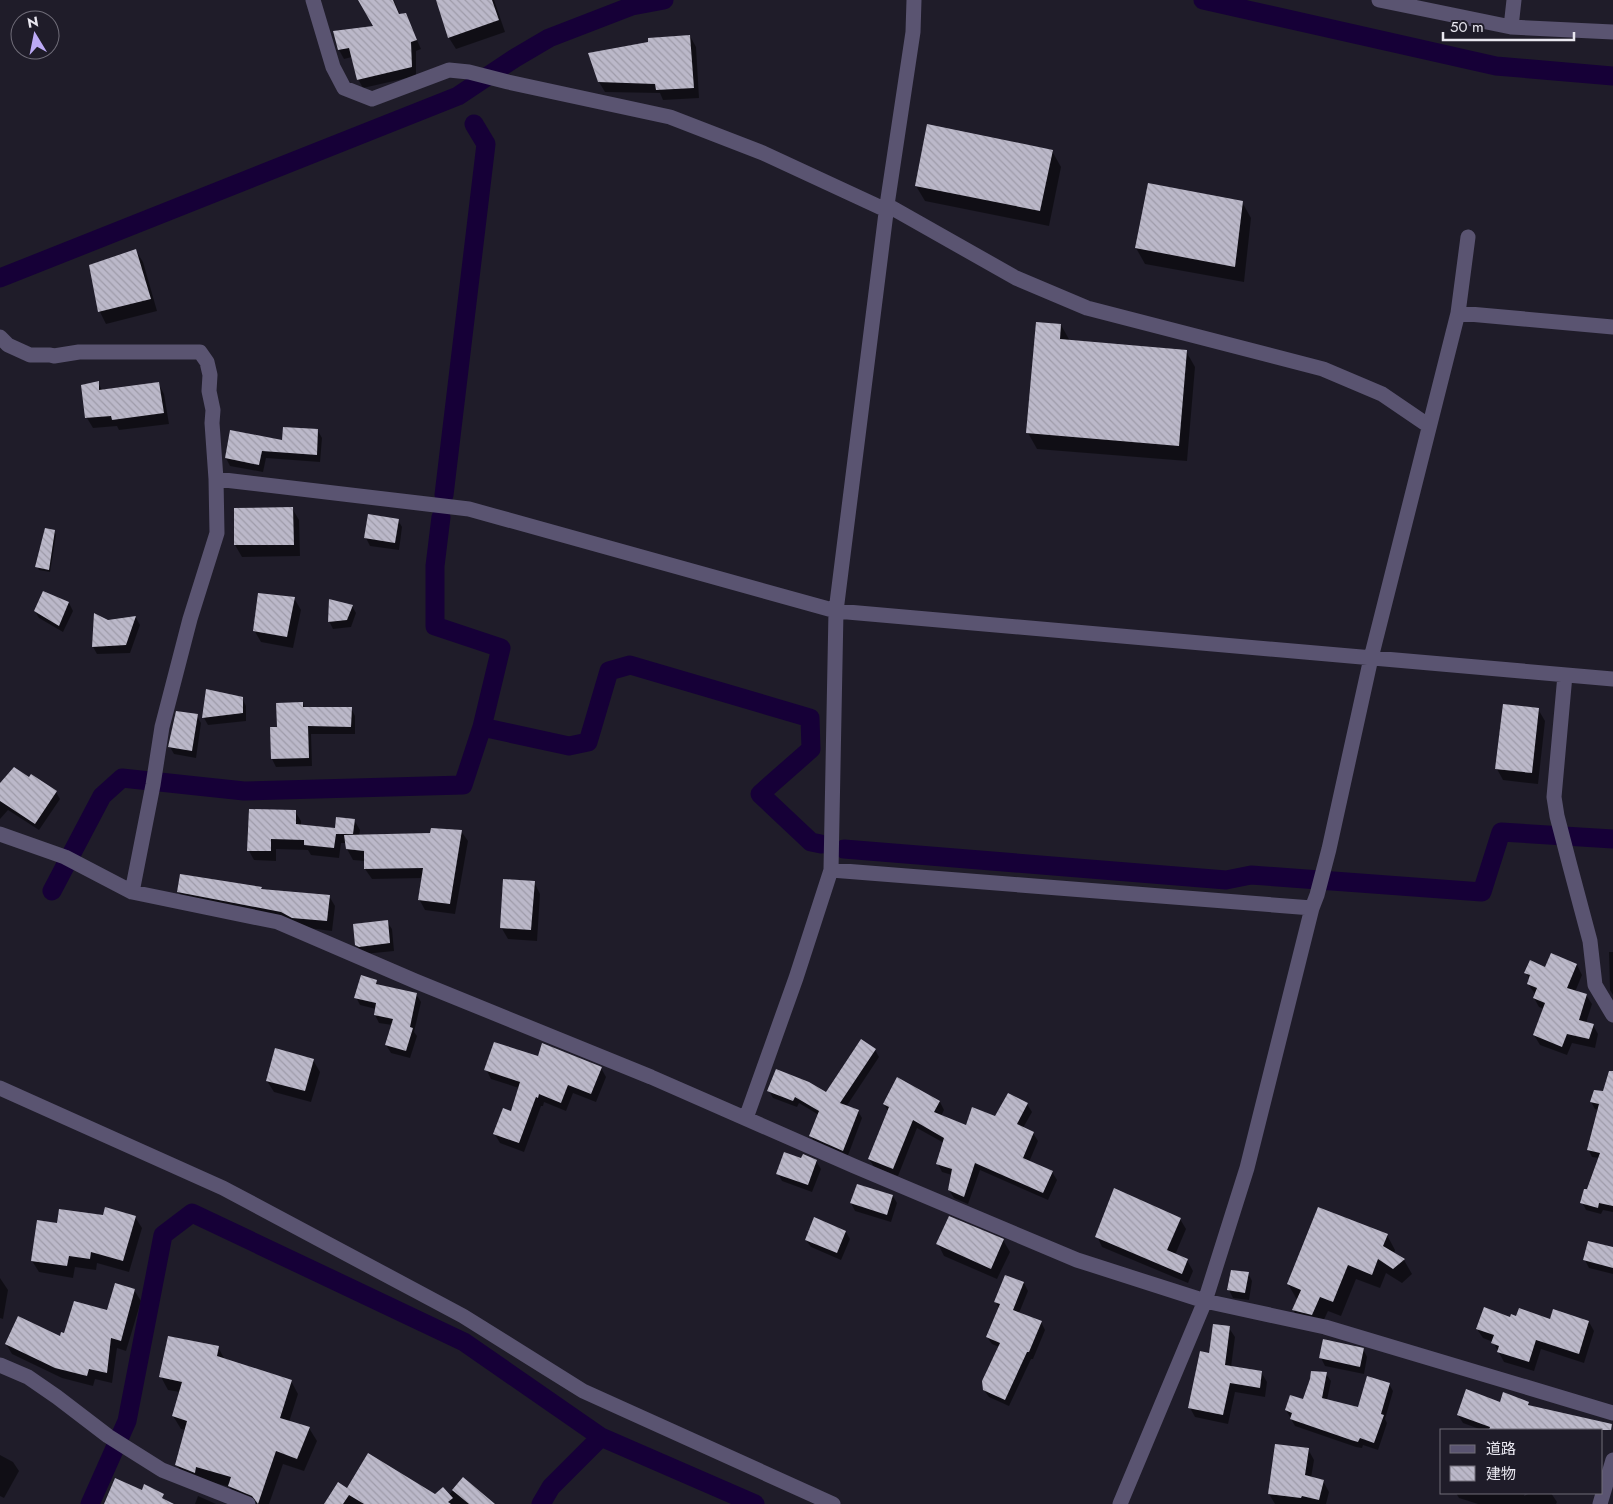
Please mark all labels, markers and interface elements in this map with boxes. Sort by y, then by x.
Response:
north arrow [10,10,60,60]
scale bar [1443,10,1574,42]
text: N [26,11,40,33]
text: 50 m [1450,16,1484,38]
legend [1440,1429,1603,1494]
text: 道路 [1486,1438,1516,1460]
text: 建物 [1486,1463,1516,1485]

